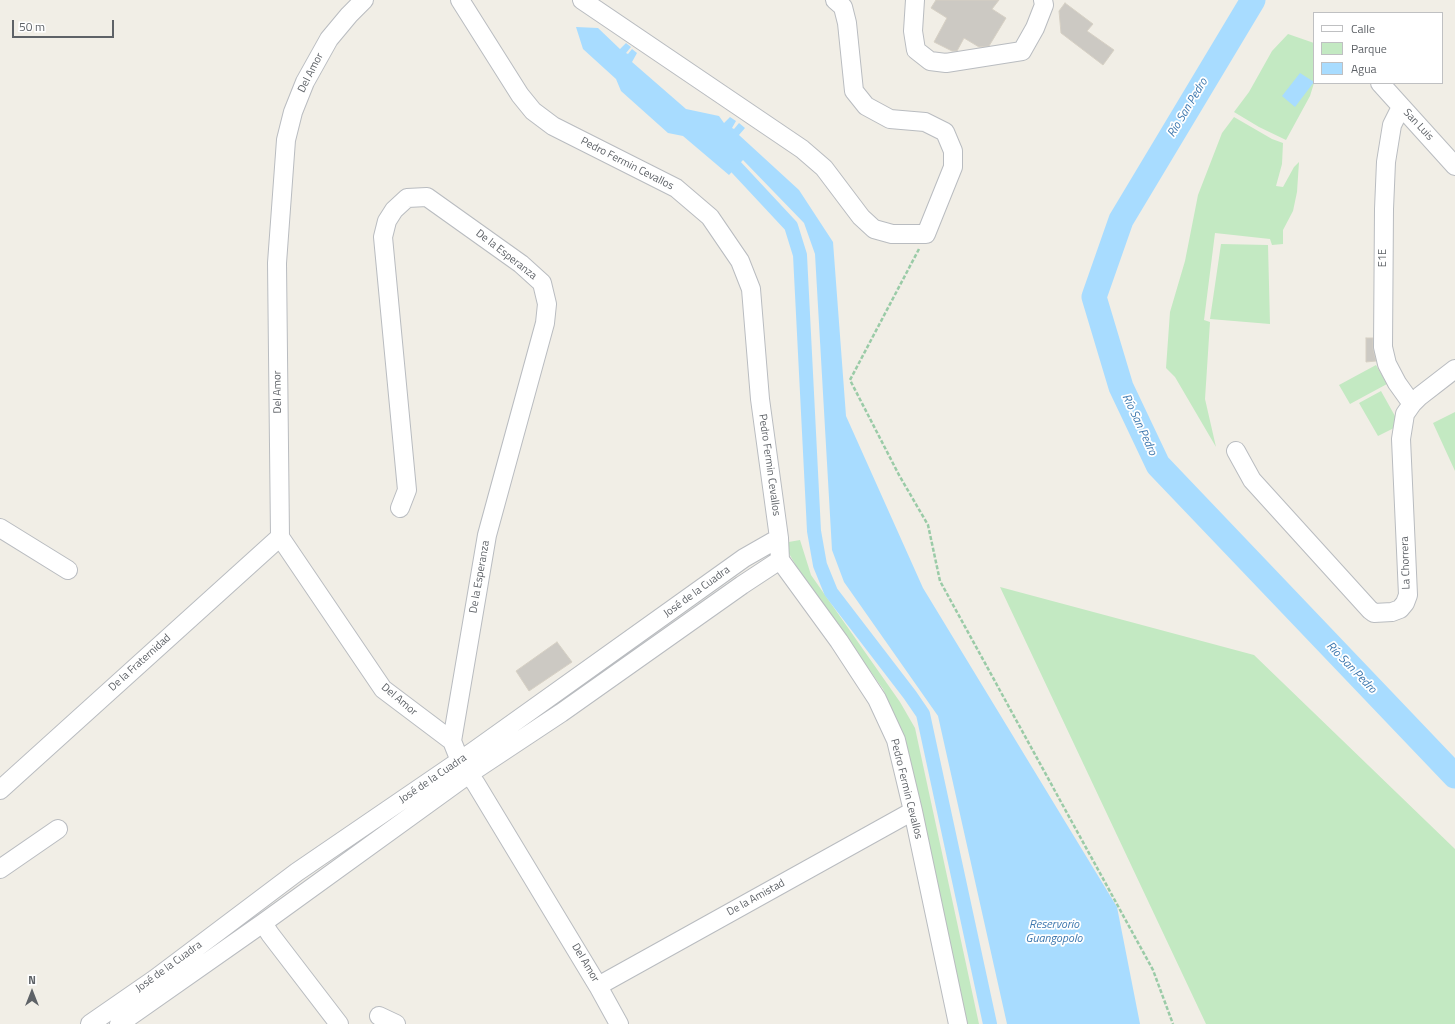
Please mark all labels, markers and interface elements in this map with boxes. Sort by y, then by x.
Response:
scale bar [14,12,116,38]
legend [1313,12,1443,84]
text: 50 m [19,17,45,36]
text: Calle [1351,19,1375,38]
text: Parque [1351,39,1387,58]
street label: Del Amor [295,51,327,95]
text: Agua [1351,59,1377,78]
water label: Río San Pedro [1165,76,1211,140]
street label: San Luis [1400,106,1436,144]
street label: Pedro Fermin Cevallos [578,135,676,193]
street label: De la Esperanza [473,227,539,283]
street label: E1E [1376,249,1390,267]
street label: Del Amor [271,370,285,414]
water label: Río San Pedro [1119,392,1159,458]
street label: Pedro Fermin Cevallos [755,413,783,517]
street label: La Chorrera [1398,536,1414,590]
street label: De la Esperanza [467,539,493,615]
street label: José de la Cuadra [661,564,733,620]
street label: De la Fraternidad [106,632,174,694]
water label: Río San Pedro [1323,639,1379,697]
street label: Del Amor [378,681,420,719]
street label: Pedro Fermin Cevallos [887,738,925,840]
street label: José de la Cuadra [397,752,469,806]
street label: De la Amistad [725,877,787,919]
water label: Reservorio Guangopolo [1026,918,1082,946]
street label: José de la Cuadra [133,939,205,995]
street label: Del Amor [568,941,602,985]
north arrow [12,972,52,1012]
text: N [28,972,36,988]

